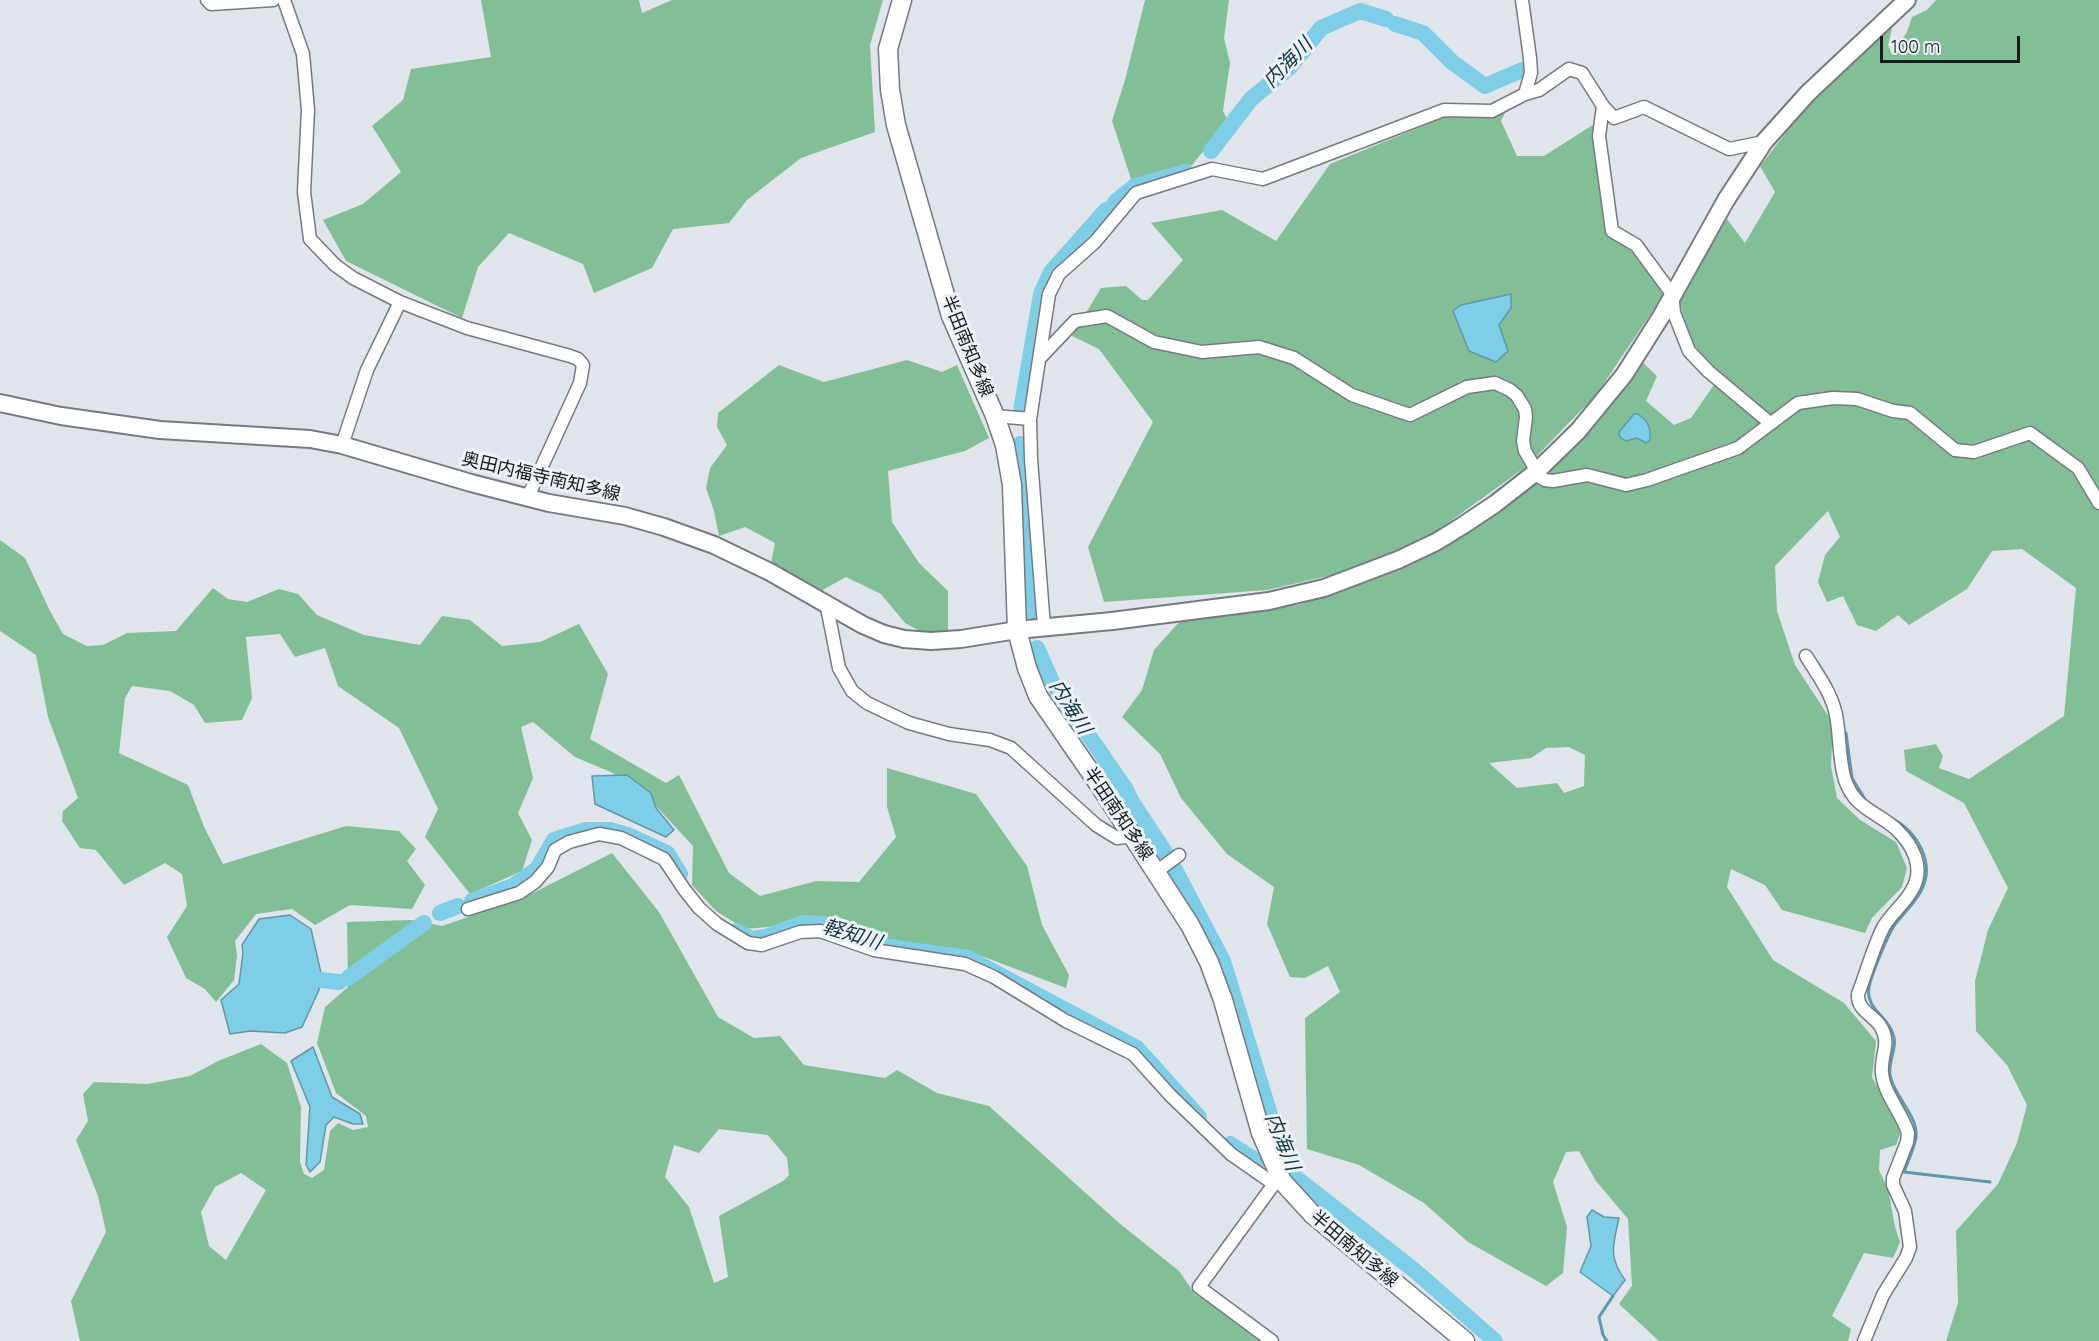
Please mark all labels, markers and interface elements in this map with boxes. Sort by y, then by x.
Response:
scale bar [1883,24,2022,62]
water label: 内海川 [1259,33,1317,93]
text: 100 m [1891,35,1940,58]
street label: 半田南知多線 [937,292,997,400]
street label: 奥田内福寺南知多線 [460,448,622,506]
water label: 内海川 [1044,675,1096,739]
street label: 半田南知多線 [1079,763,1157,865]
water label: 軽知川 [820,915,884,955]
water label: 内海川 [1260,1110,1304,1174]
street label: 半田南知多線 [1306,1206,1402,1292]

